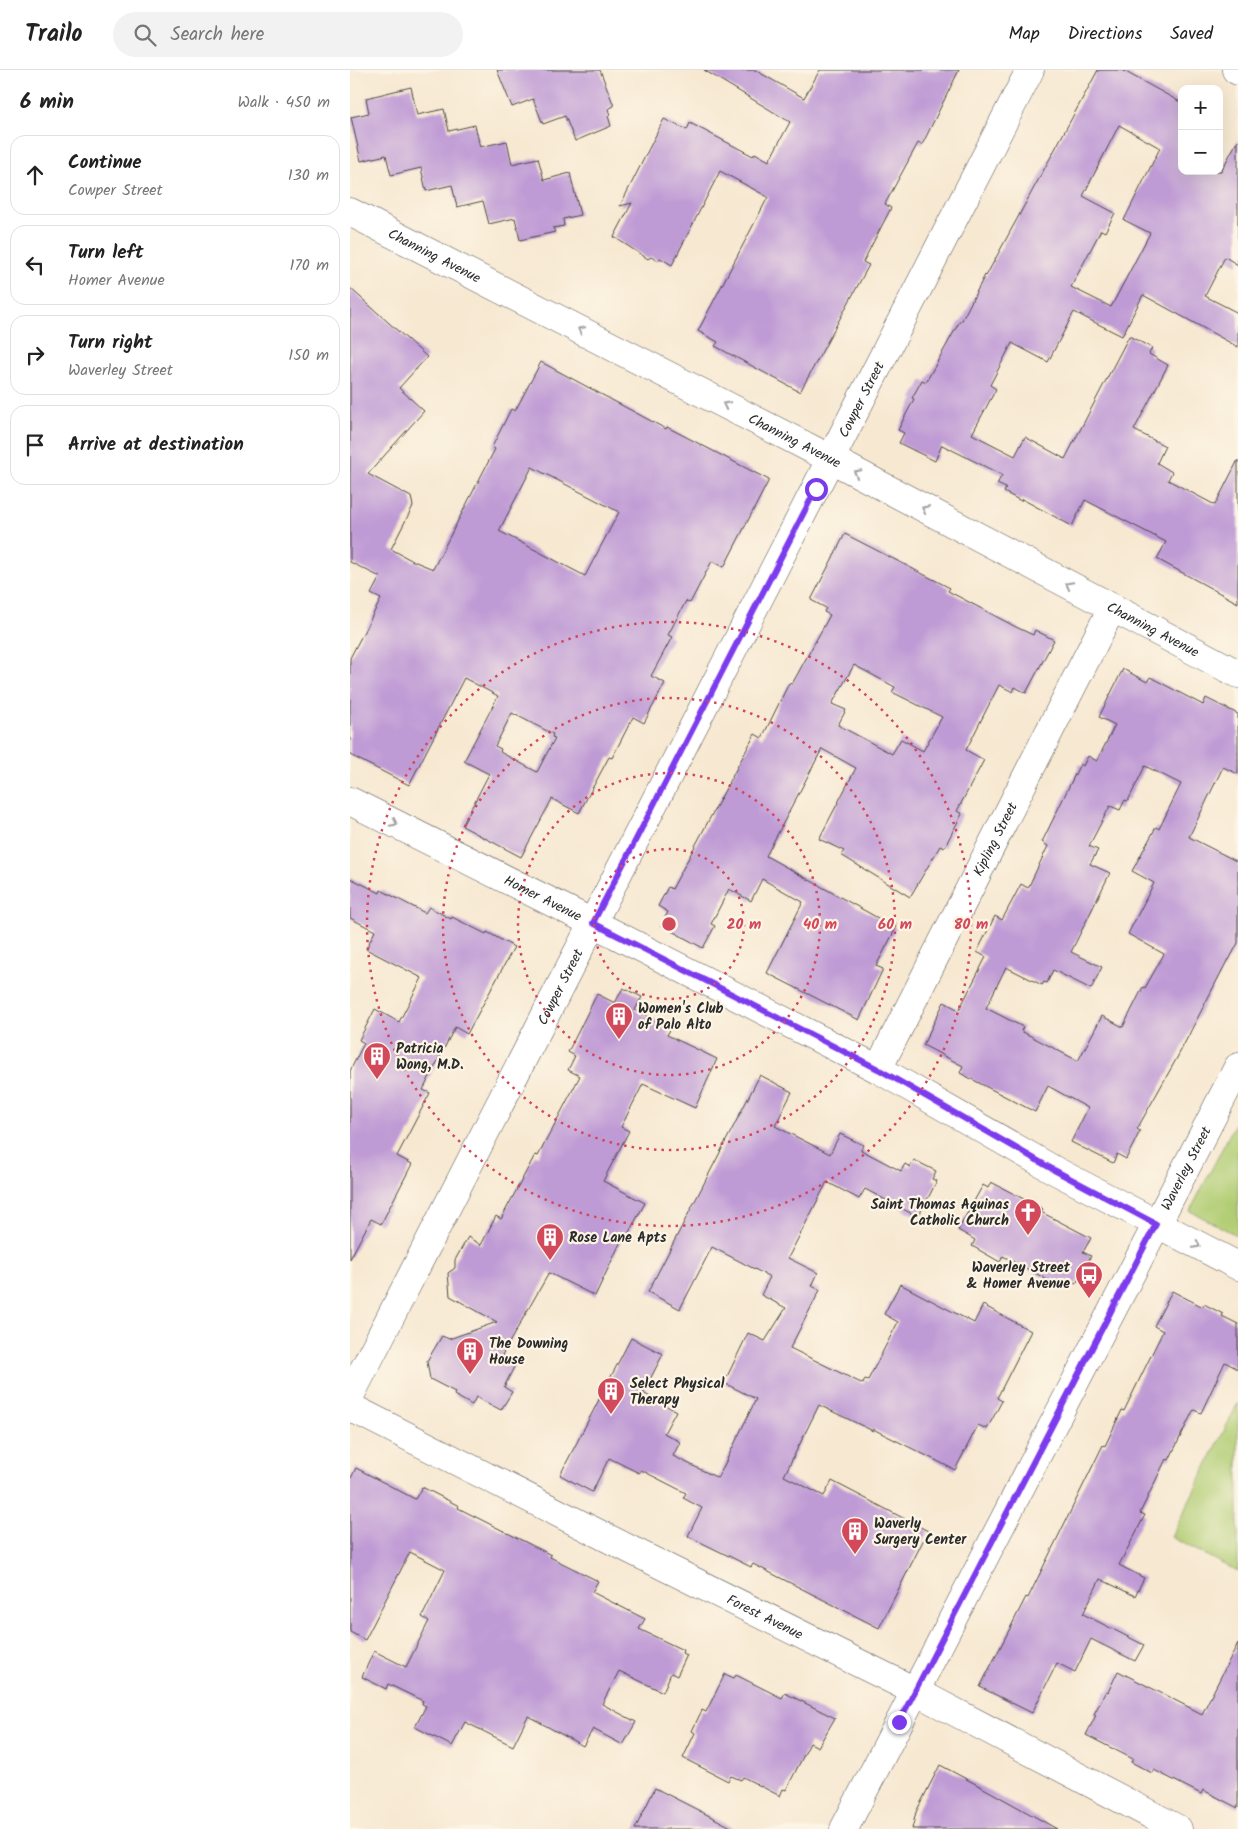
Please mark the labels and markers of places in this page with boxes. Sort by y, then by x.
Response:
centre of rings [660,915,678,933]
place label: Women's Club of Palo Alto [638,998,724,1036]
building icon: Women's Club of Palo Alto [604,1001,634,1040]
place label: Patricia Wong, M.D. [396,1038,463,1076]
building icon: Patricia Wong, M.D. [362,1041,392,1080]
place label: Saint Thomas Aquinas Catholic Church [871,1194,1009,1232]
church icon: Saint Thomas Aquinas Catholic Church [1013,1197,1043,1236]
building icon: Rose Lane Apts [535,1222,565,1261]
place label: Rose Lane Apts [569,1227,667,1249]
place label: Waverley Street & Homer Avenue [966,1257,1071,1295]
bus stop icon: Waverley Street & Homer Avenue [1074,1260,1104,1299]
place label: The Downing House [489,1333,569,1371]
building icon: The Downing House [455,1336,485,1375]
place label: Select Physical Therapy [630,1373,725,1411]
building icon: Select Physical Therapy [596,1376,626,1415]
place label: Waverly Surgery Center [874,1513,967,1551]
building icon: Waverly Surgery Center [840,1516,870,1555]

